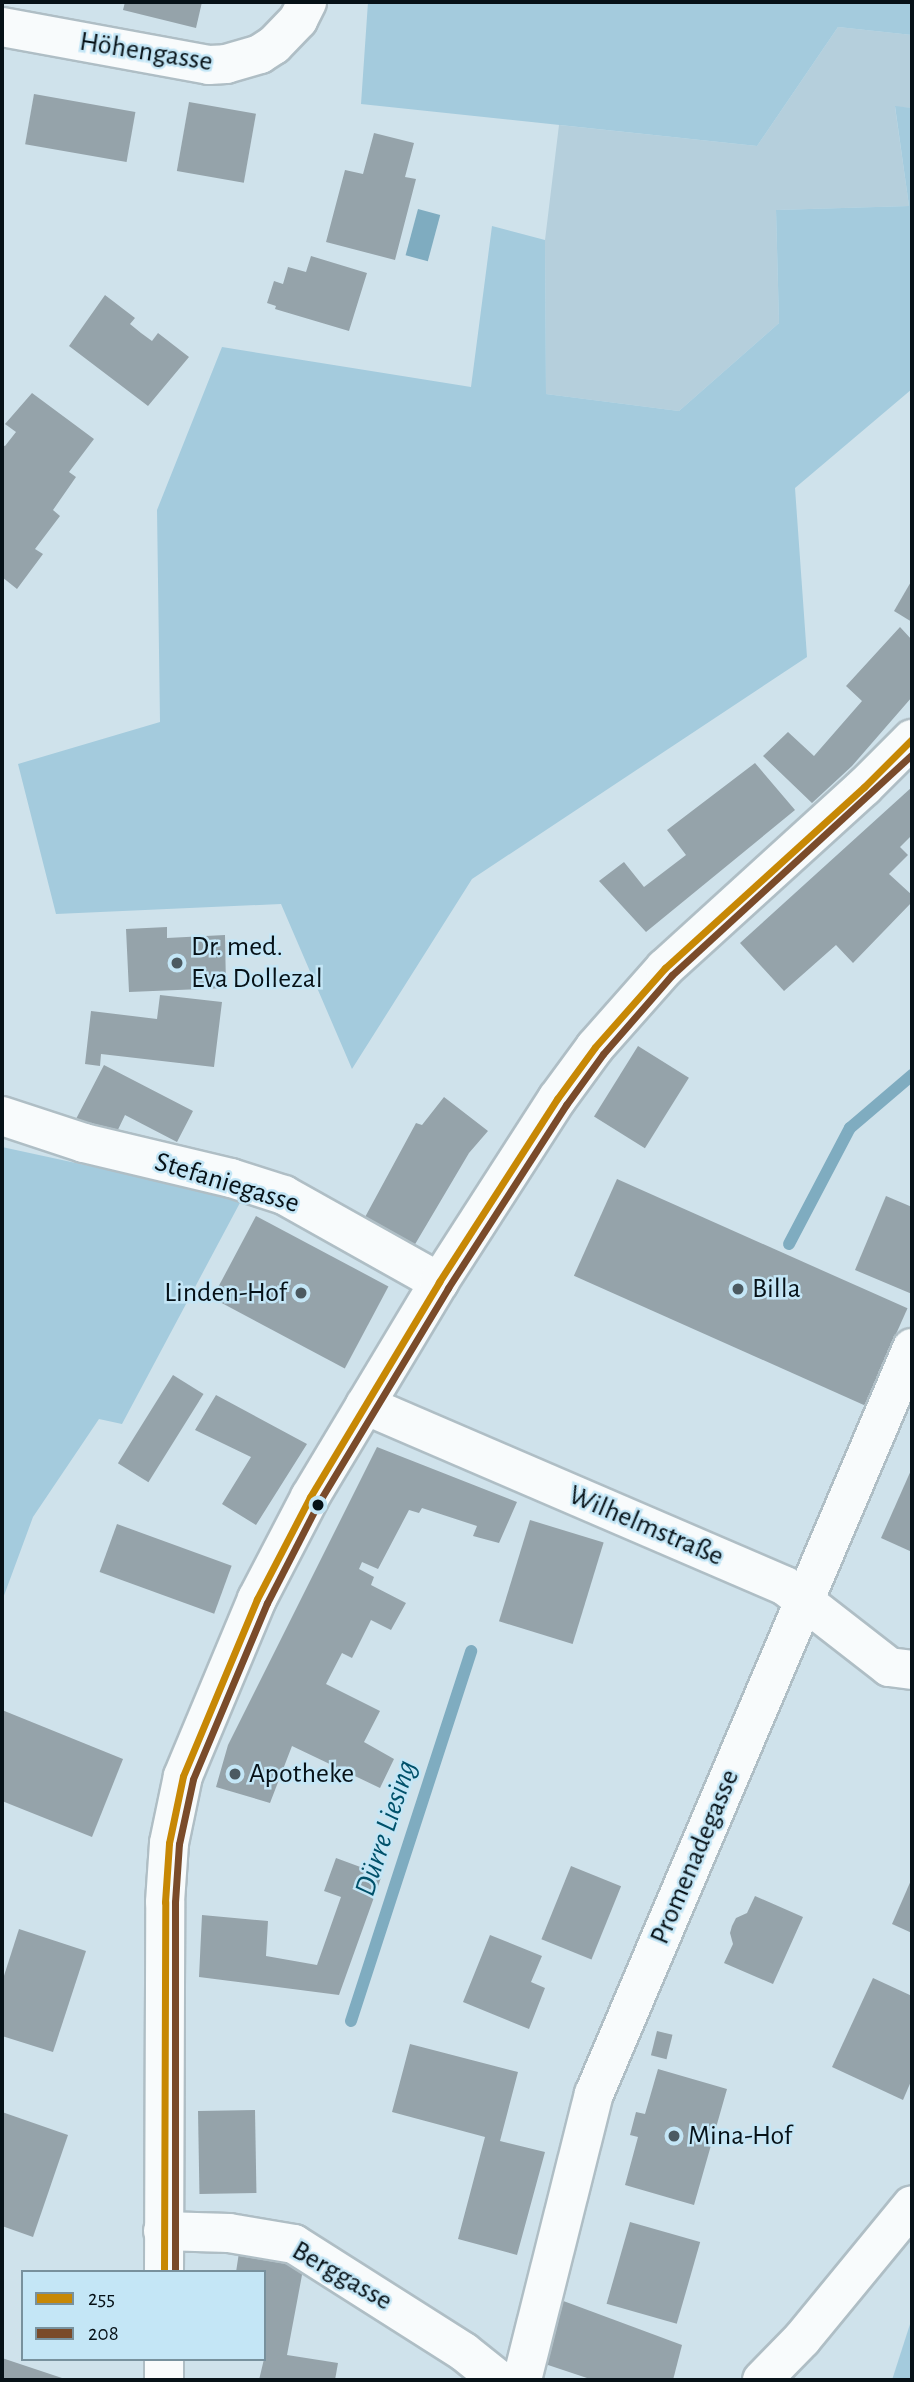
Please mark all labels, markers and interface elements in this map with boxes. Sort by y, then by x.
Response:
street label: Höhengasse [77,25,215,79]
place label: Dr. med. Eva Dollezal [191,930,323,996]
marker: Dr. med. Eva Dollezal [169,955,185,971]
street label: Stefaniegasse [151,1145,303,1221]
place label: Billa [752,1272,801,1306]
place label: Linden-Hof [164,1276,287,1310]
marker: Billa [730,1281,746,1297]
marker: Linden-Hof [293,1285,309,1301]
street label: Wilhelmstraße [564,1478,728,1574]
unlabelled marker [311,1498,325,1512]
water label: Dürre Liesing [347,1755,425,1901]
place label: Apotheke [249,1757,354,1791]
street label: Promenadegasse [643,1765,747,1949]
marker: Apotheke [227,1766,243,1782]
place label: Mina-Hof [688,2119,792,2153]
marker: Mina-Hof [666,2128,682,2144]
street label: Berggasse [286,2234,398,2318]
legend [21,2270,266,2361]
text: 255 [88,2288,115,2309]
text: 208 [88,2323,119,2344]

